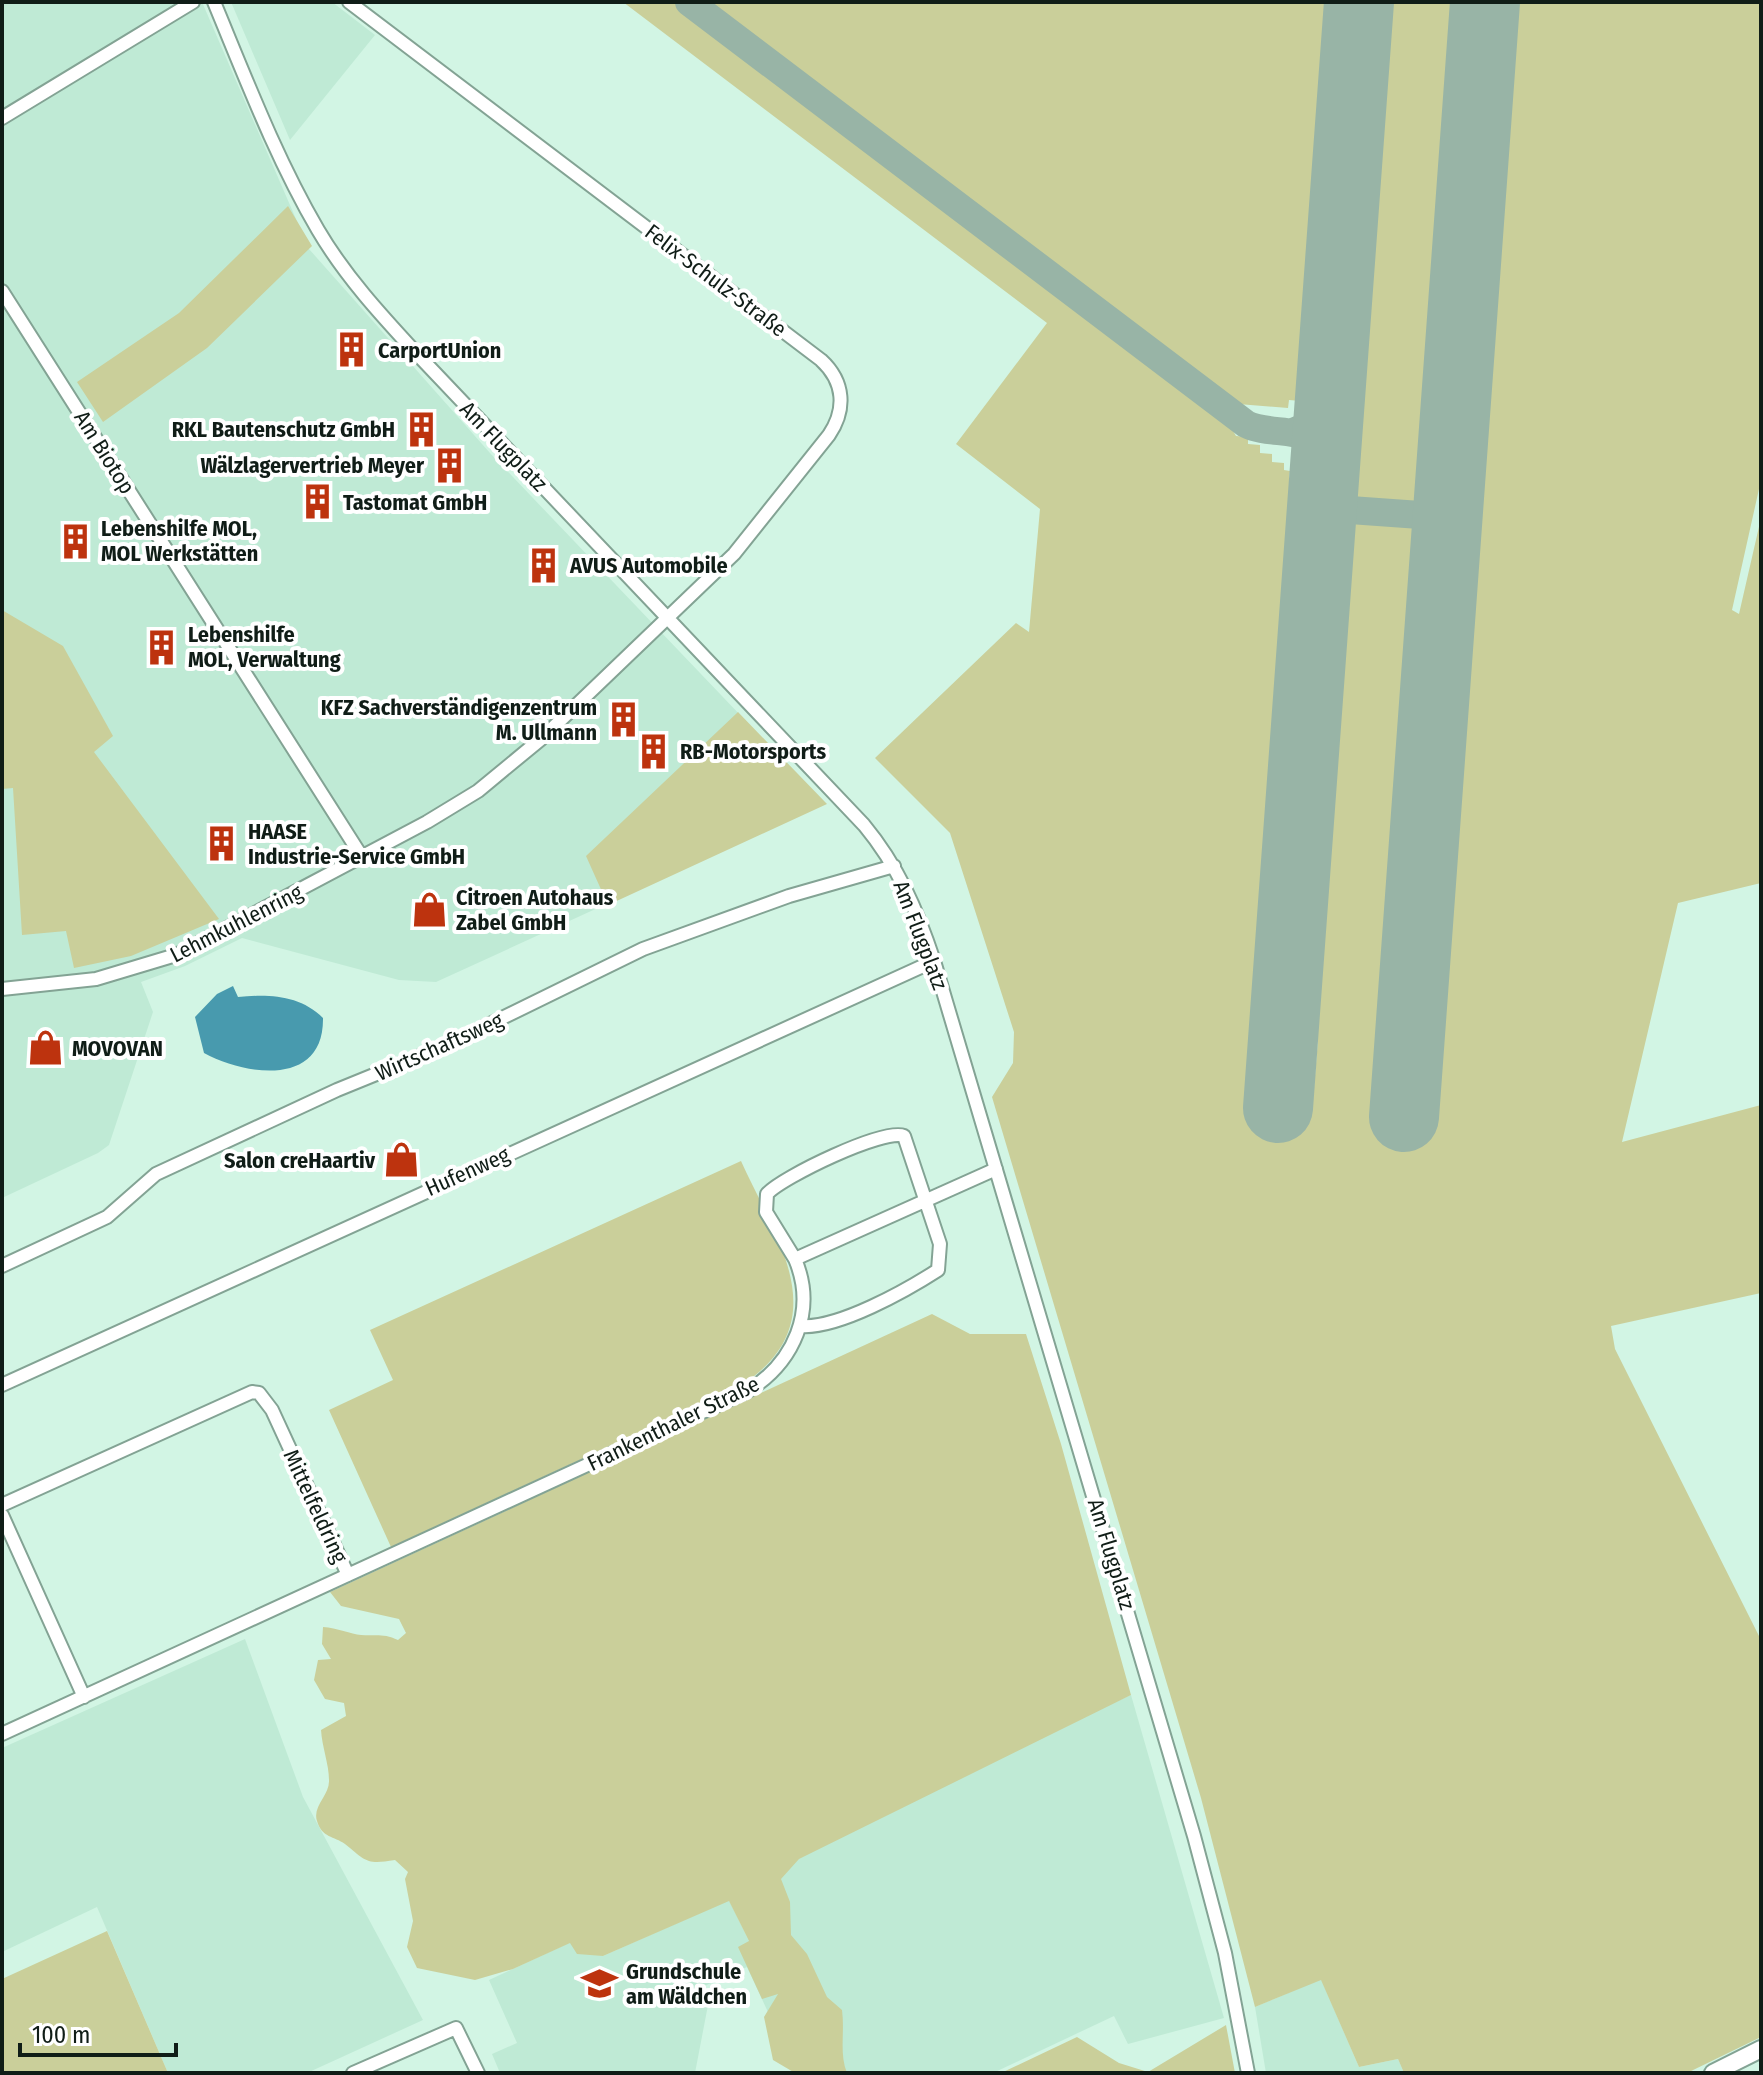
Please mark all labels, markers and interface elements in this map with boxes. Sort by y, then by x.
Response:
street label: Felix-Schulz-Straße [640,218,792,342]
building icon: CarportUnion [333,331,371,369]
place label: CarportUnion [378,337,501,364]
street label: Am Flugplatz [454,396,553,497]
street label: Am Biotop [68,406,141,499]
building icon: RKL Bautenschutz GmbH [402,410,440,448]
place label: RKL Bautenschutz GmbH [172,416,395,443]
building icon: Wälzlagervertrieb Meyer [431,446,469,484]
place label: Wälzlagervertrieb Meyer [200,452,425,479]
building icon: Tastomat GmbH [298,483,336,521]
place label: Tastomat GmbH [343,489,487,516]
place label: Lebenshilfe MOL, MOL Werkstätten [101,515,258,567]
building icon: Lebenshilfe MOL, MOL Werkstätten [56,522,94,560]
building icon: AVUS Automobile [525,546,563,584]
place label: AVUS Automobile [569,552,728,579]
place label: Lebenshilfe MOL, Verwaltung [188,621,341,673]
building icon: Lebenshilfe MOL, Verwaltung [143,628,181,666]
place label: KFZ Sachverständigenzentrum M. Ullmann [321,694,597,746]
building icon: KFZ Sachverständigenzentrum M. Ullmann [604,701,642,739]
building icon: RB-Motorsports [635,732,673,770]
place label: RB-Motorsports [680,738,827,765]
place label: HAASE Industrie-Service GmbH [248,818,465,870]
building icon: HAASE Industrie-Service GmbH [203,825,241,863]
street label: Am Flugplatz [887,877,954,994]
street label: Lehmkuhlenring [165,878,308,968]
place label: Citroen Autohaus Zabel GmbH [456,884,614,936]
shop icon: Citroen Autohaus Zabel GmbH [411,891,449,929]
street label: Wirtschaftsweg [371,1006,508,1087]
shop icon: MOVOVAN [27,1029,65,1067]
place label: MOVOVAN [72,1035,163,1062]
shop icon: Salon creHaartiv [382,1141,420,1179]
street label: Hufenweg [421,1141,514,1202]
place label: Salon creHaartiv [224,1147,376,1174]
street label: Frankenthaler Straße [583,1370,764,1477]
street label: Mittelfeldring [278,1445,354,1568]
street label: Am Flugplatz [1082,1495,1141,1613]
place label: Grundschule am Wäldchen [626,1958,747,2010]
school or university icon: Grundschule am Wäldchen [581,1965,619,2003]
scale bar [20,2007,176,2057]
text: 100 m [32,2021,90,2049]

